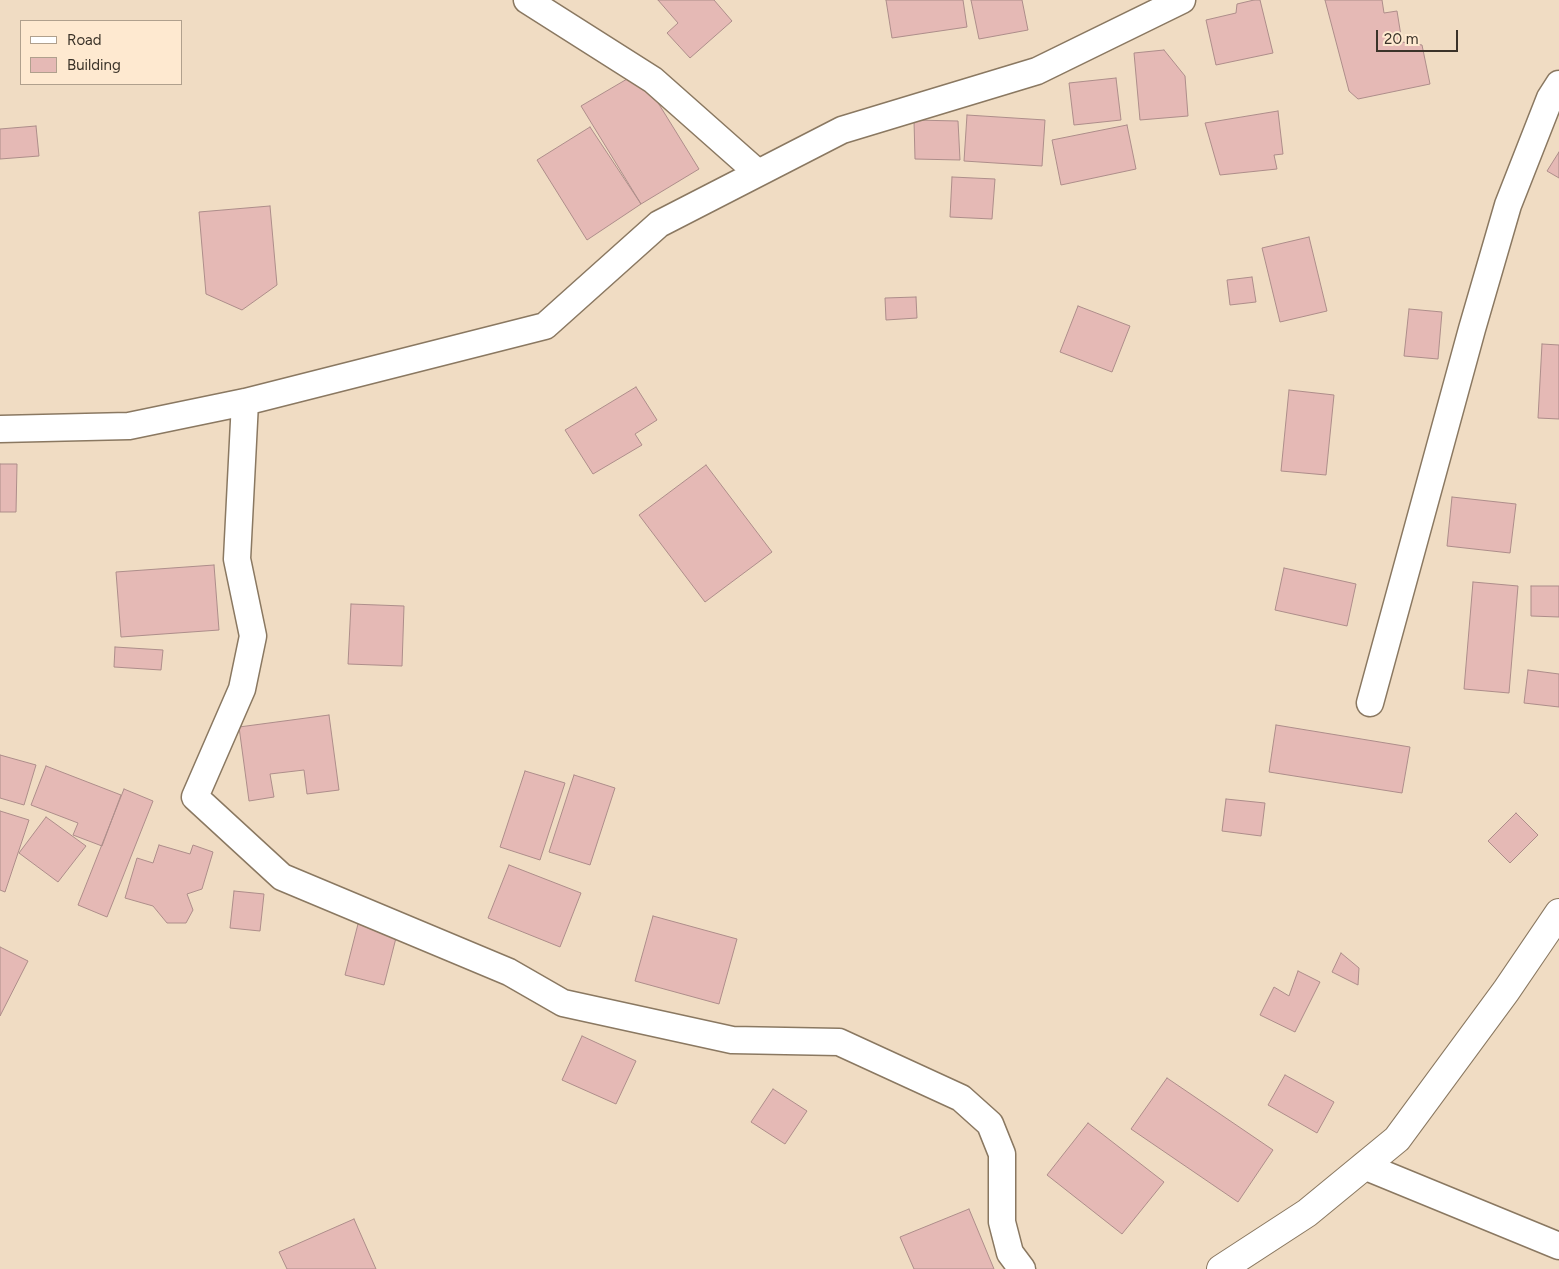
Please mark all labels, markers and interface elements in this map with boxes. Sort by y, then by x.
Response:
legend [20,20,182,85]
scale bar [1379,20,1462,52]
text: 20 m [1384,30,1418,48]
text: Road [67,31,102,49]
text: Building [67,56,121,74]

